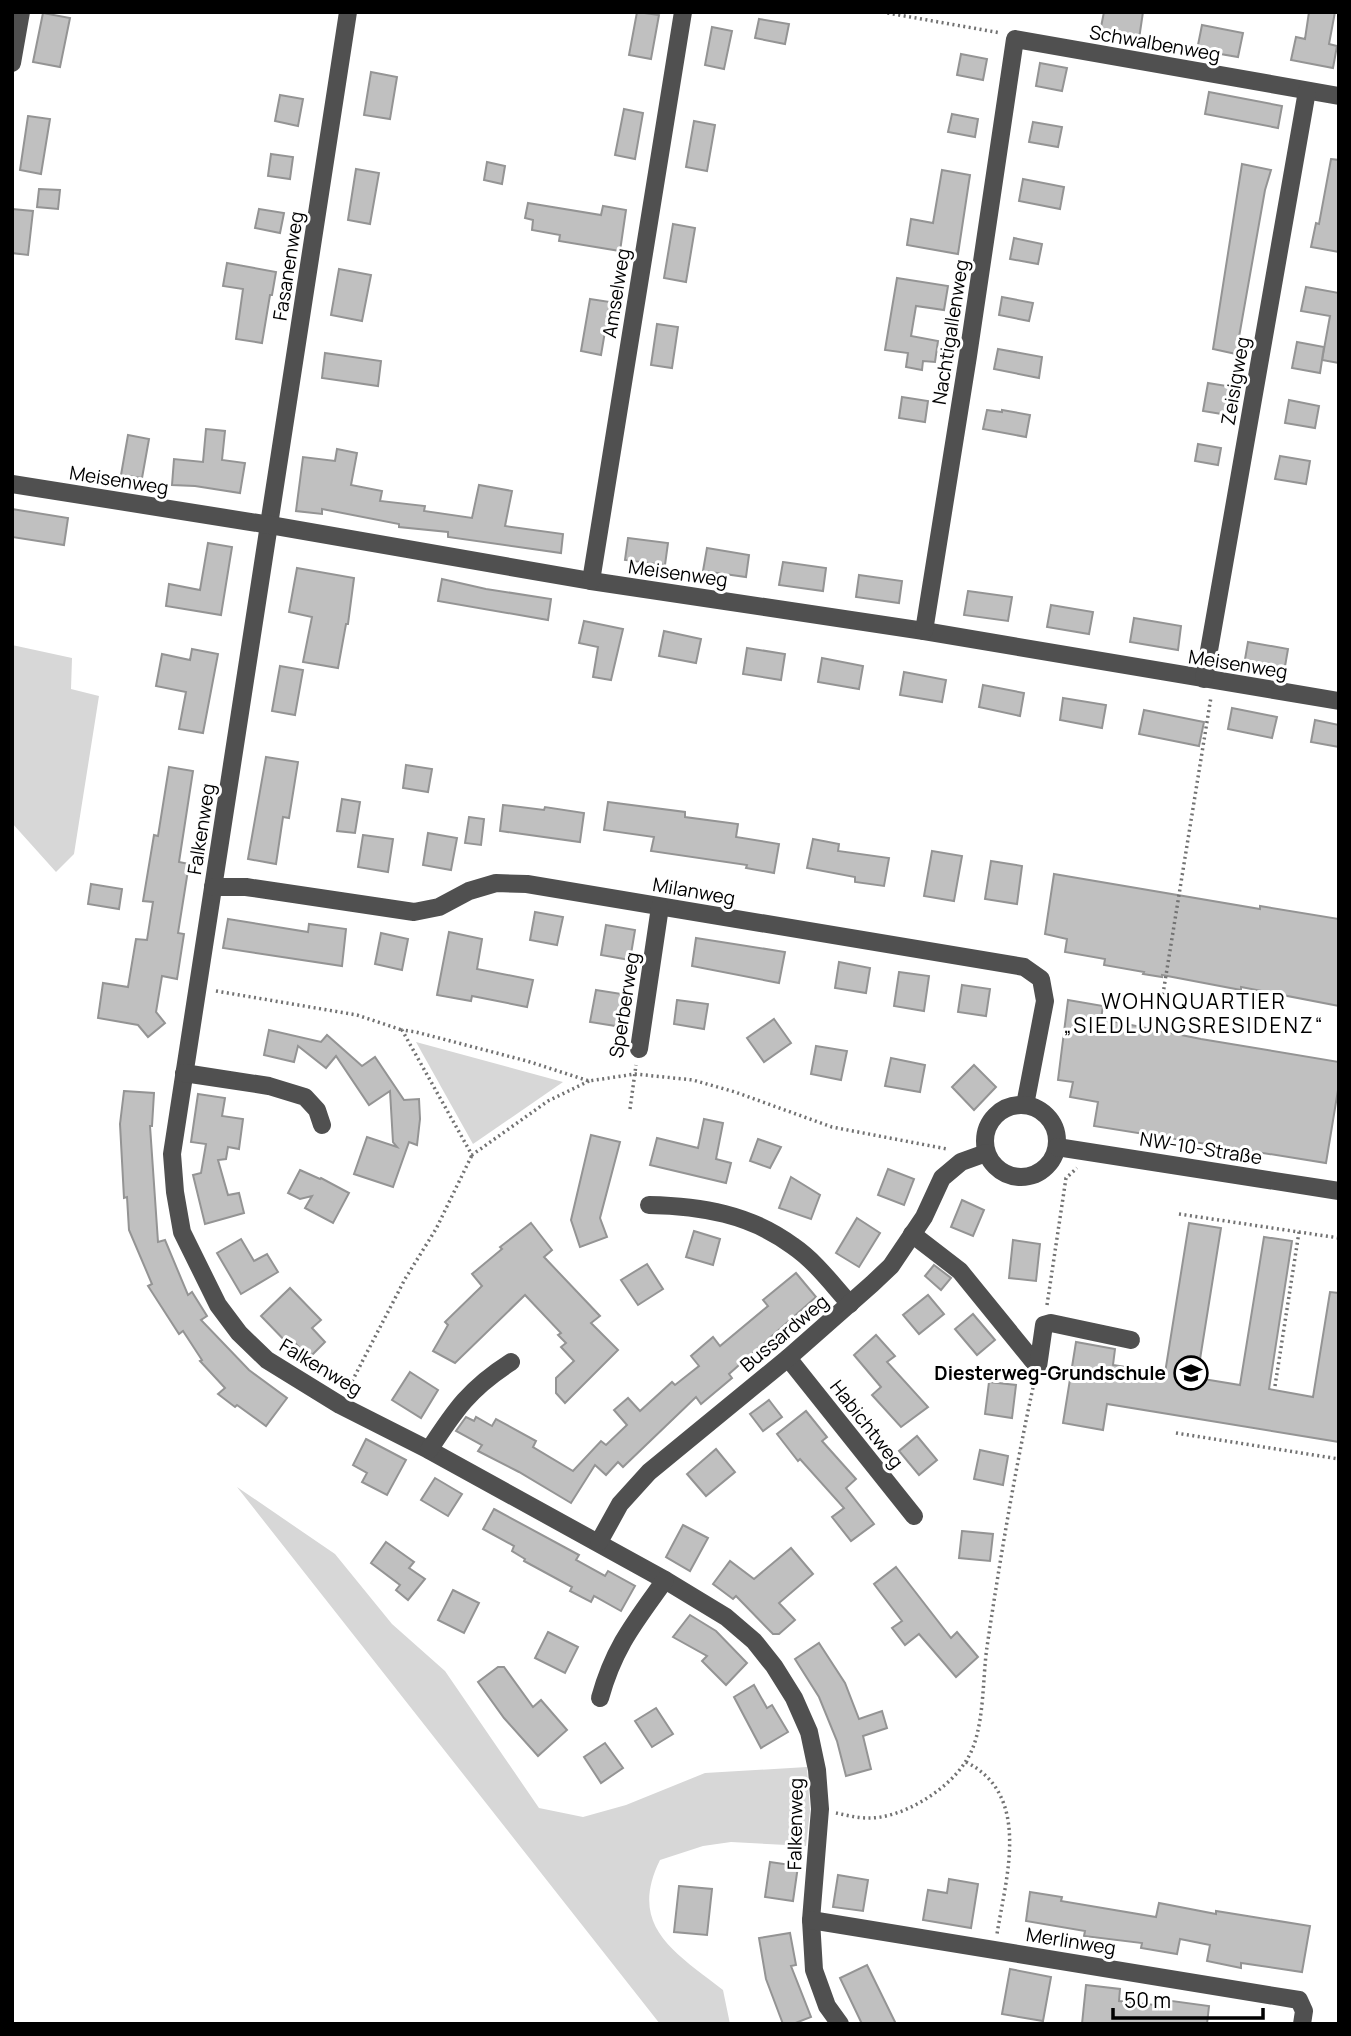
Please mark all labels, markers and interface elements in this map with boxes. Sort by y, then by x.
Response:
street label: Schwalbenweg [1088,19,1222,67]
street label: Fasanenweg [267,210,309,322]
street label: Amselweg [596,246,636,340]
street label: Nachtigallenweg [926,257,974,407]
street label: Zeisigweg [1214,335,1256,427]
street label: Meisenweg [68,459,170,501]
street label: Meisenweg [627,553,729,593]
street label: Meisenweg [1187,643,1289,685]
street label: Falkenweg [181,781,221,877]
street label: Milanweg [651,871,737,911]
street label: Sperberweg [603,950,645,1060]
district label: WOHNQUARTIER „SIEDLUNGSRESIDENZ“ [1064,987,1325,1039]
street label: NW-10-Straße [1138,1125,1264,1171]
street label: Bussardweg [734,1288,834,1378]
street label: Falkenweg [275,1332,367,1402]
school or university icon: Diesterweg-Grundschule [1172,1354,1210,1392]
place label: Diesterweg-Grundschule [934,1360,1166,1386]
street label: Habichtweg [824,1375,910,1473]
street label: Falkenweg [781,1778,809,1870]
street label: Merlinweg [1024,1921,1118,1961]
scale bar [1113,1976,1264,2020]
text: 50 m [1124,1986,1171,2014]

